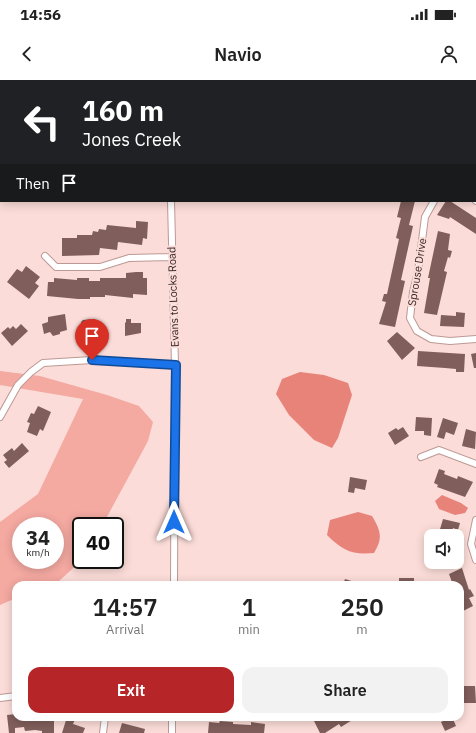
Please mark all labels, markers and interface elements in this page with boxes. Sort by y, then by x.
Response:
text: 14:56 [20,5,61,24]
icon: back [16,43,38,65]
text: Navio [214,43,262,66]
icon: person [438,43,460,65]
text: 160 m [82,92,164,129]
icon: left [16,96,68,148]
text: Jones Creek [82,128,181,151]
icon: arrive [58,172,80,194]
text: Then [16,174,50,193]
street label: Sprouse Drive [405,237,429,307]
street label: Evans to Locks Road [164,247,182,347]
pin [75,319,109,360]
icon: arrive [81,325,103,347]
position arrow [153,501,195,543]
speed limit sign: 40 [72,517,124,569]
text: 34 [26,524,50,551]
map controls [424,529,464,569]
button: sound [424,529,464,569]
text: km/h [26,546,50,559]
text: 14:57 [92,591,158,623]
text: 1 [242,591,256,623]
text: 250 [340,591,384,623]
text: Arrival [106,621,144,638]
text: min [238,621,260,638]
text: m [356,621,368,638]
button: Exit [28,667,234,713]
button: Share [242,667,448,713]

